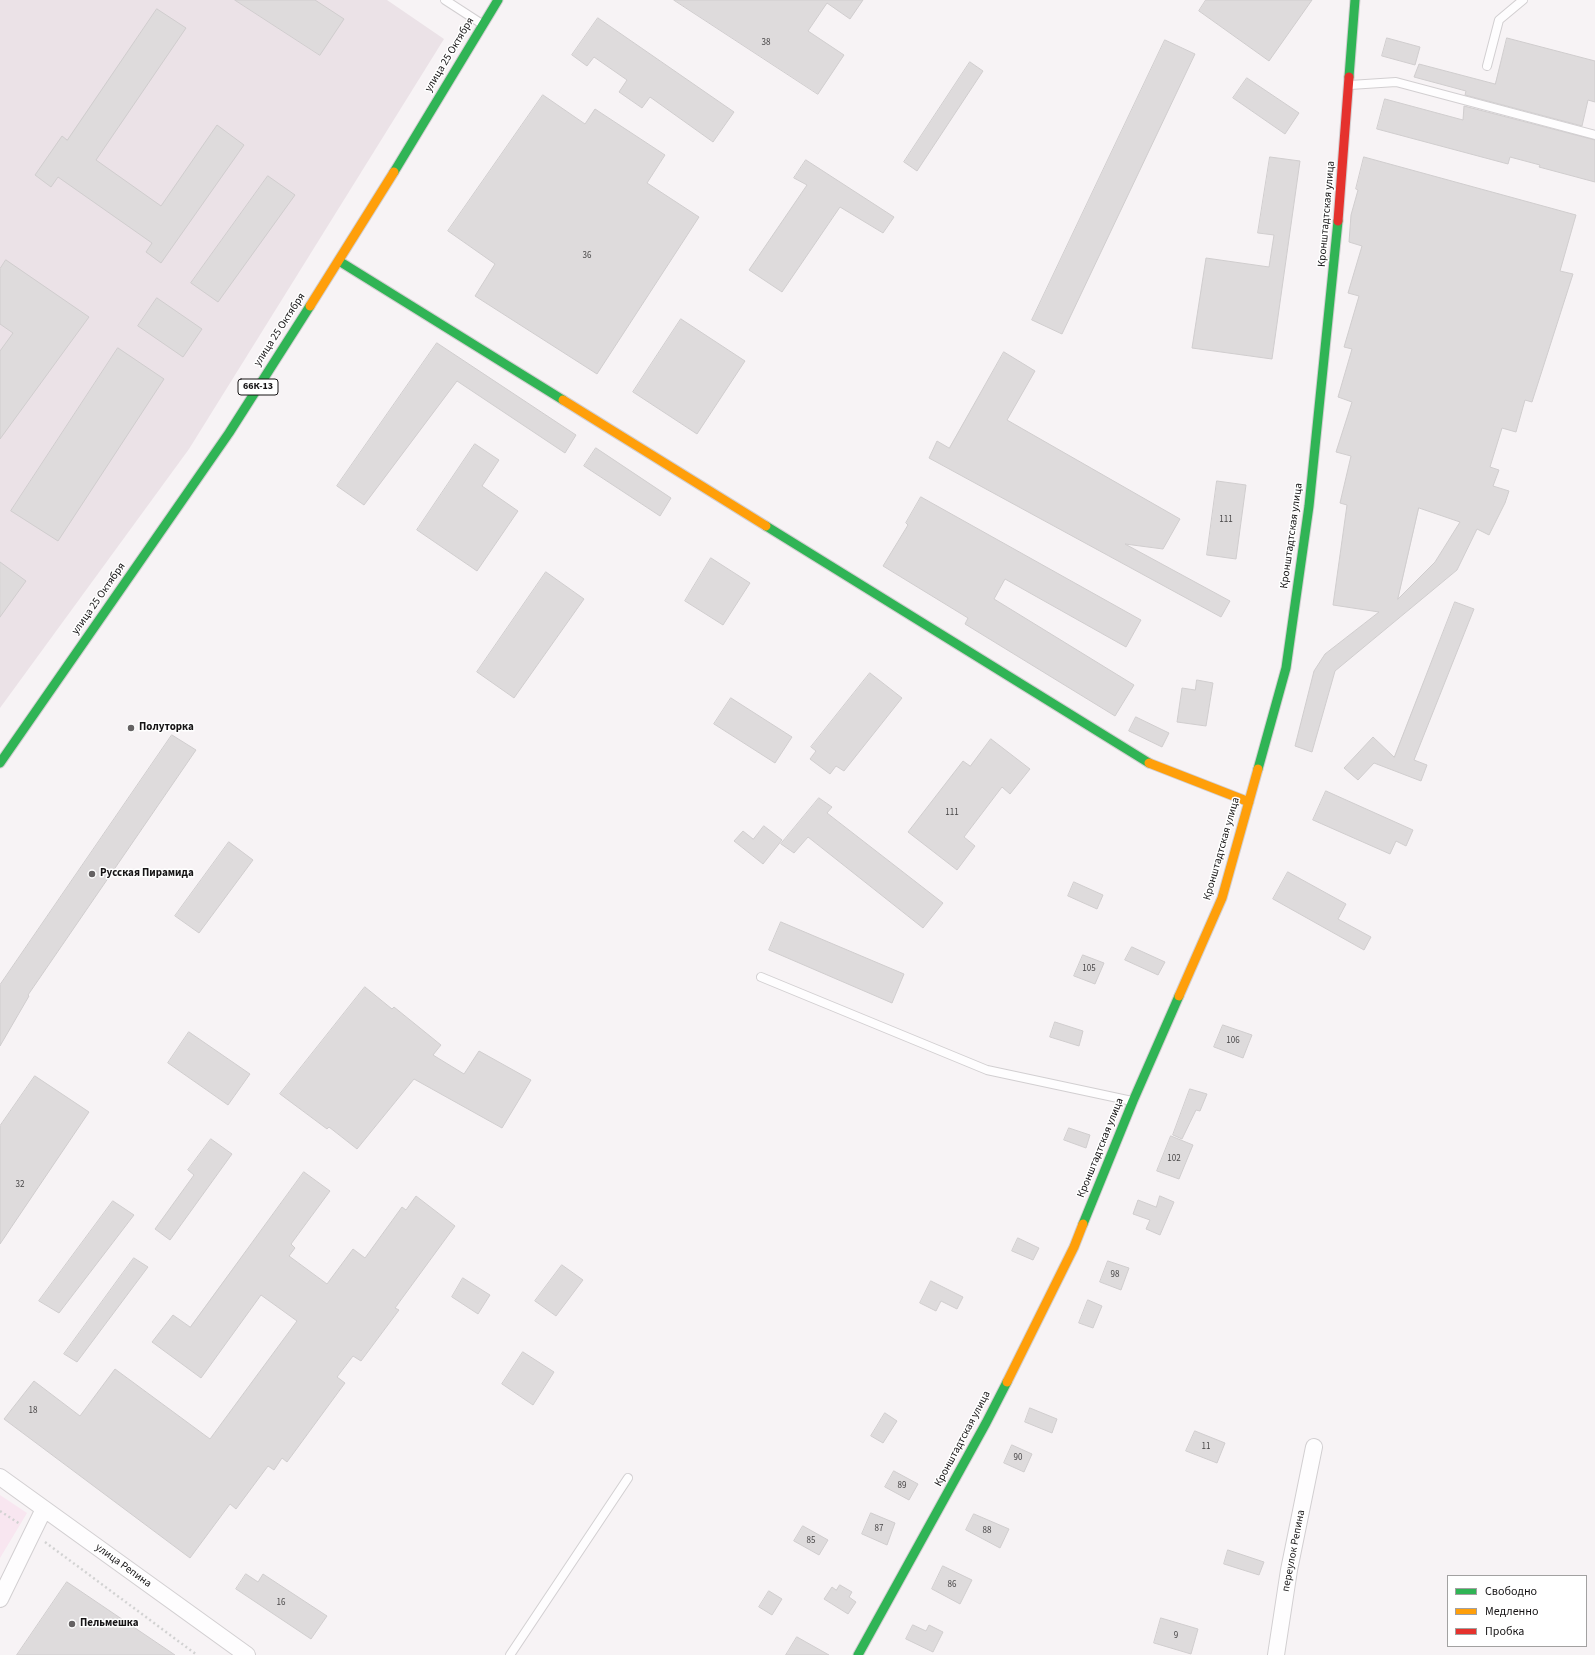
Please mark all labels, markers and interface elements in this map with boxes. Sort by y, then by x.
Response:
street label: улица 25 Октября [423,15,477,95]
house number: 38 [762,38,770,48]
street label: Кронштадтская улица [1316,160,1338,268]
house number: 36 [583,251,591,261]
street label: улица 25 Октября [251,291,309,369]
road number: 66К-13 [238,379,278,395]
street label: Кронштадтская улица [1278,482,1306,590]
house number: 111 [1219,515,1233,525]
street label: улица 25 Октября [69,560,129,638]
place label: Полуторка [139,721,194,735]
marker: Полуторка [126,723,136,733]
street label: Кронштадтская улица [1201,796,1243,902]
house number: 111 [945,808,959,818]
place label: Русская Пирамида [100,867,194,881]
marker: Русская Пирамида [87,869,97,879]
house number: 105 [1082,964,1096,974]
house number: 106 [1226,1036,1240,1046]
street label: Кронштадтская улица [1075,1096,1127,1200]
house number: 102 [1167,1154,1181,1164]
house number: 32 [16,1180,24,1190]
house number: 98 [1111,1270,1119,1280]
street label: Кронштадтская улица [932,1389,994,1489]
house number: 18 [29,1406,37,1416]
house number: 11 [1202,1442,1210,1452]
house number: 90 [1014,1453,1022,1463]
house number: 89 [898,1481,906,1491]
street label: переулок Репина [1280,1509,1308,1593]
house number: 87 [875,1524,883,1534]
house number: 88 [983,1526,991,1536]
house number: 85 [807,1536,815,1546]
street label: улица Репина [92,1541,154,1591]
legend [1447,1575,1587,1647]
house number: 86 [948,1580,956,1590]
text: Свободно [1485,1583,1537,1600]
house number: 16 [277,1598,285,1608]
text: Медленно [1485,1603,1539,1620]
place label: Пельмешка [80,1617,138,1631]
marker: Пельмешка [67,1619,77,1629]
text: Пробка [1485,1623,1524,1640]
house number: 9 [1174,1631,1178,1641]

